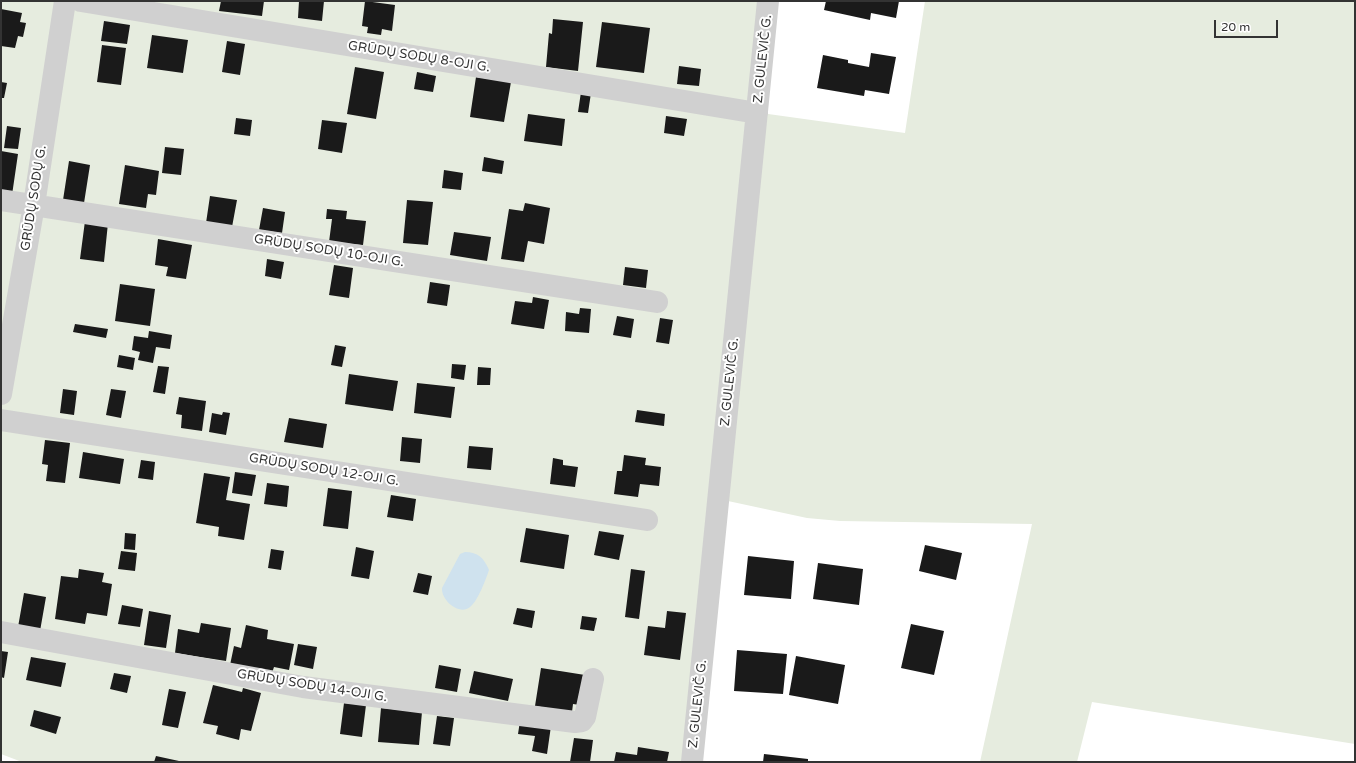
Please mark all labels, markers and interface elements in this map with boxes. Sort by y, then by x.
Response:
scale bar [1216,12,1280,38]
street label: Z. GULEVIČ G. [751,14,775,104]
text: 20 m [1221,20,1250,34]
street label: GRŪDŲ SODŲ 8-OJI G. [347,38,491,76]
street label: GRŪDŲ SODŲ G. [18,144,50,252]
street label: GRŪDŲ SODŲ 10-OJI G. [253,231,405,271]
street label: Z. GULEVIČ G. [718,337,742,427]
street label: GRŪDŲ SODŲ 12-OJI G. [248,450,400,490]
street label: Z. GULEVIČ G. [686,659,710,749]
street label: GRŪDŲ SODŲ 14-OJI G. [236,666,388,706]

